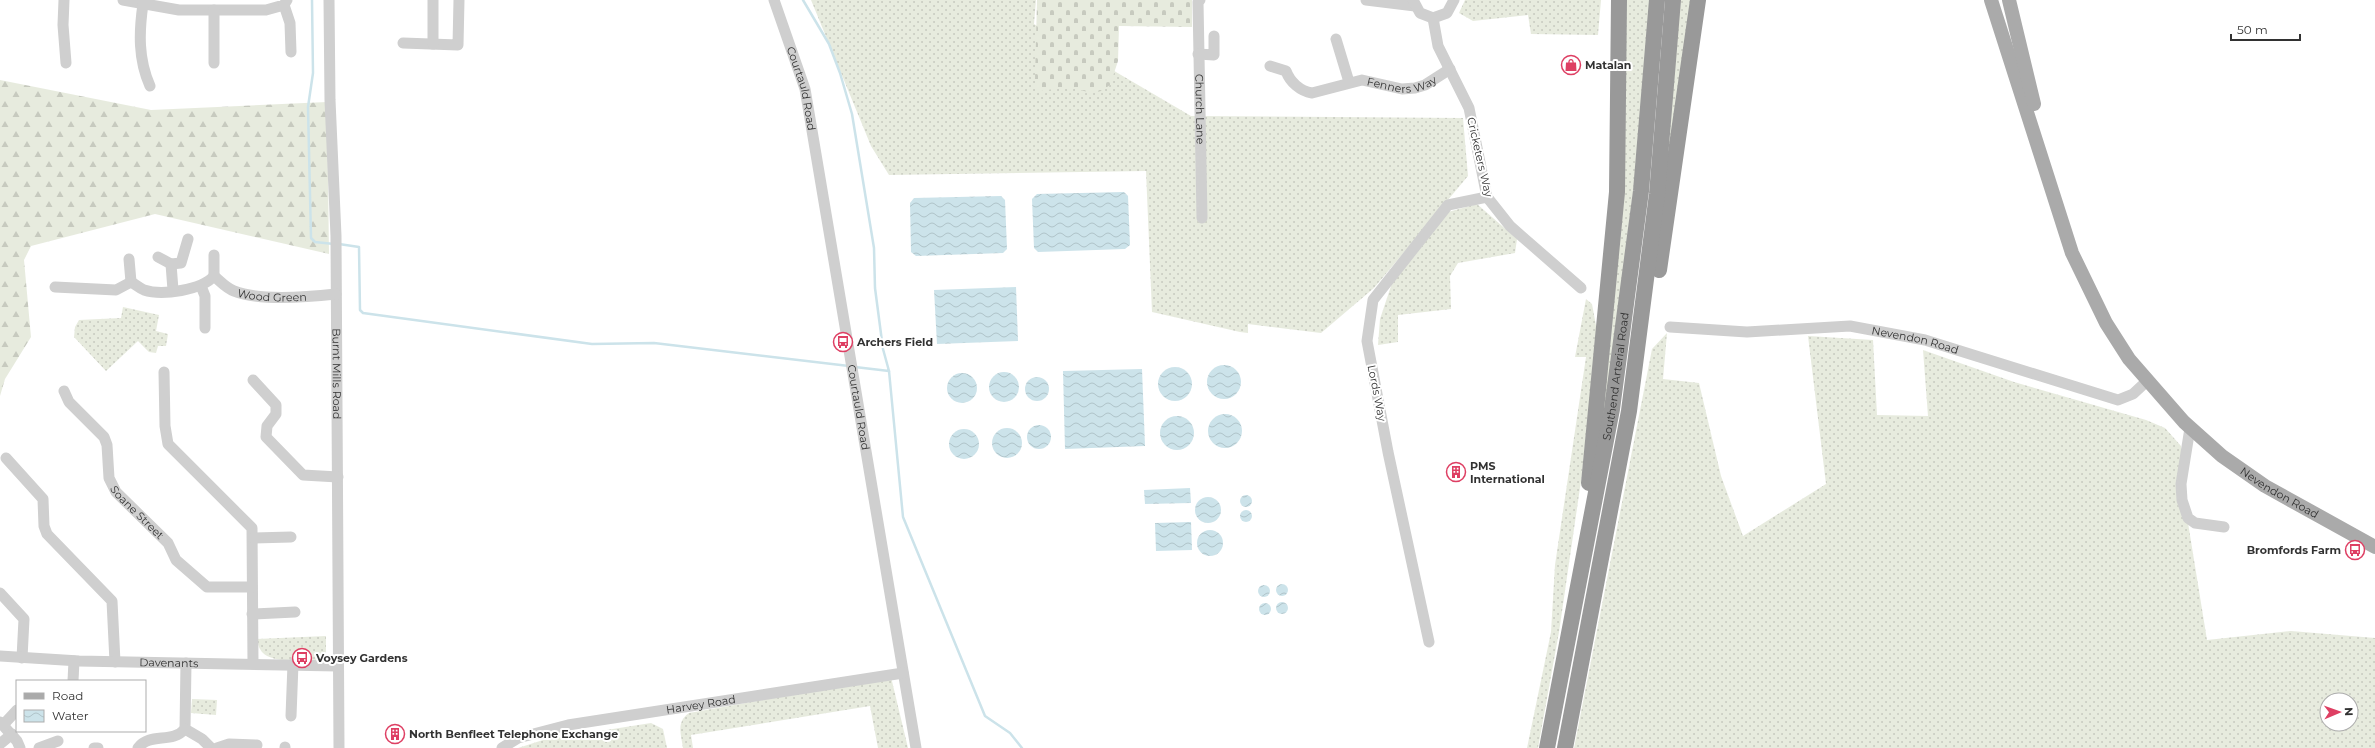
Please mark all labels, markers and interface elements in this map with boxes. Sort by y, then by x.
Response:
scale bar [2231,16,2300,42]
text: 50 m [2237,22,2268,37]
street label: Courtauld Road [784,45,819,132]
shop icon: Matalan [1560,54,1582,76]
place label: Matalan [1585,58,1631,72]
street label: Fenners Way [1366,72,1439,96]
street label: Church Lane [1192,74,1208,145]
street label: Cricketers Way [1464,116,1496,198]
street label: Wood Green [236,286,307,304]
street label: Southend Arterial Road [1599,311,1632,442]
street label: Nevendon Road [1871,323,1960,357]
street label: Burnt Mills Road [330,328,344,420]
bus stop icon: Archers Field [832,331,854,353]
place label: Archers Field [856,335,933,349]
street label: Courtauld Road [845,363,873,451]
street label: Lords Way [1365,364,1389,422]
place label: PMS International [1470,459,1545,486]
building icon: PMS International [1445,461,1467,483]
street label: Nevendon Road [2237,464,2321,521]
street label: Soane Street [107,483,167,542]
bus stop icon: Bromfords Farm [2344,539,2366,561]
place label: Bromfords Farm [2247,543,2341,557]
bus stop icon: Voysey Gardens [291,647,313,669]
place label: Voysey Gardens [315,651,408,665]
street label: Davenants [139,655,199,670]
legend [16,680,146,732]
text: Road [52,688,83,703]
street label: Harvey Road [665,692,737,717]
north arrow [2319,692,2359,732]
text: N [2342,707,2356,716]
text: Water [52,708,89,723]
building icon: North Benfleet Telephone Exchange [384,723,406,745]
place label: North Benfleet Telephone Exchange [409,727,618,741]

